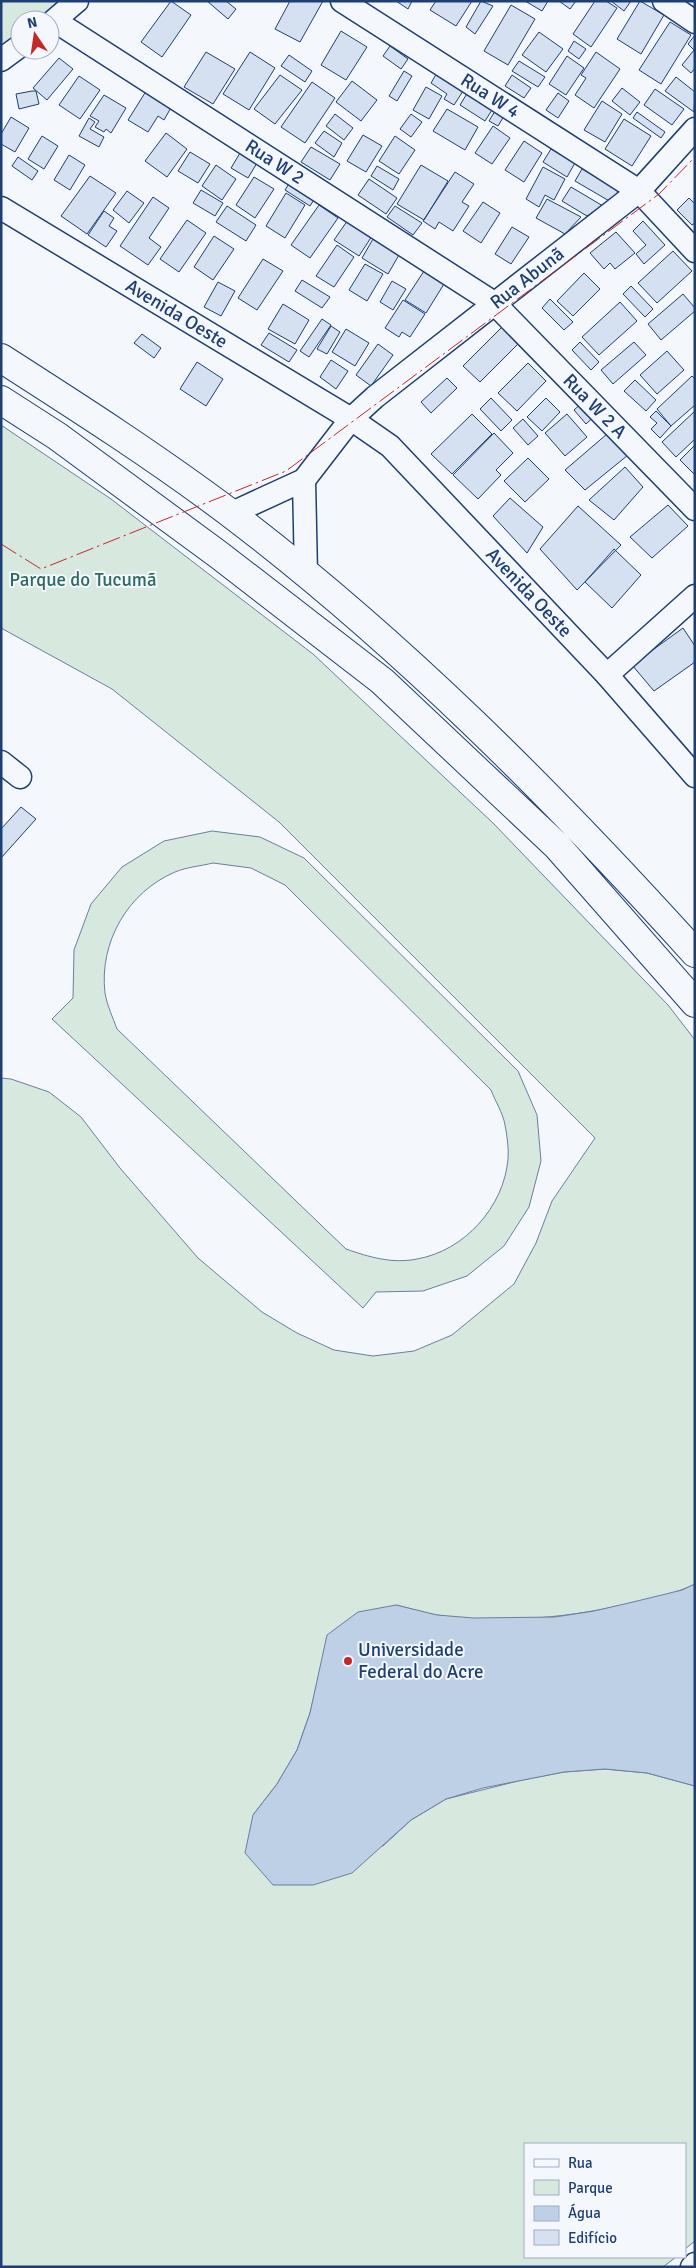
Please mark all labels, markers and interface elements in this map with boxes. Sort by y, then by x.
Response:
north arrow [10,10,60,60]
text: N [26,13,39,32]
street label: Rua W 4 [456,68,524,124]
street label: Rua W 2 [240,134,309,190]
street label: Rua Abunã [485,242,569,315]
street label: Avenida Oeste [121,274,232,354]
street label: Rua W 2 A [558,369,632,444]
street label: Avenida Oeste [481,543,577,643]
park label: Parque do Tucumã [9,568,157,592]
place label: Universidade Federal do Acre [358,1638,483,1684]
marker: Universidade Federal do Acre [342,1655,354,1667]
legend [524,2143,686,2258]
text: Rua [568,2154,593,2172]
text: Parque [568,2179,613,2197]
text: Água [568,2203,601,2222]
text: Edifício [568,2229,617,2247]

